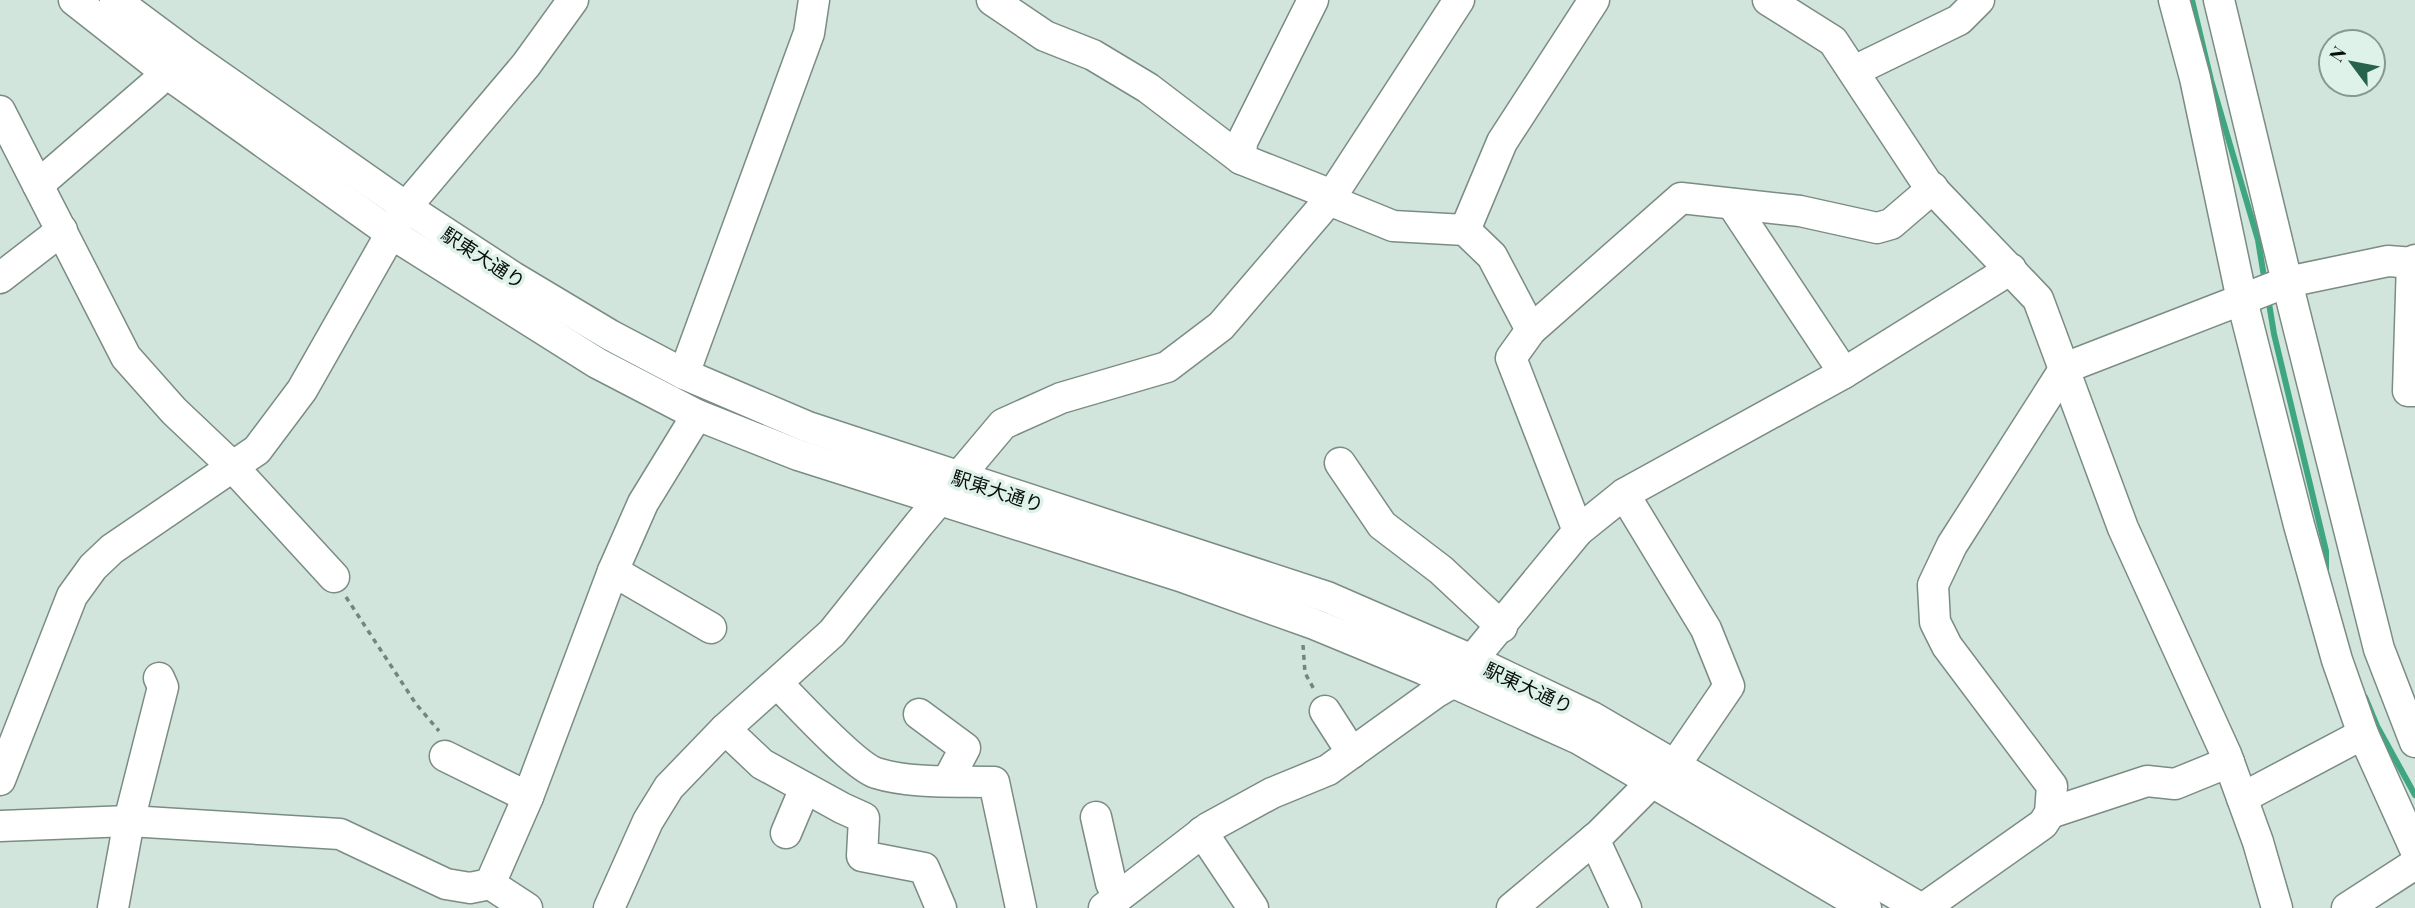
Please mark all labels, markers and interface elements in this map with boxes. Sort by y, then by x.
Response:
north arrow [2317,28,2387,98]
text: N [2322,41,2352,66]
street label: 駅東大通り [437,220,531,294]
street label: 駅東大通り [949,463,1047,517]
street label: 駅東大通り [1480,655,1578,719]

